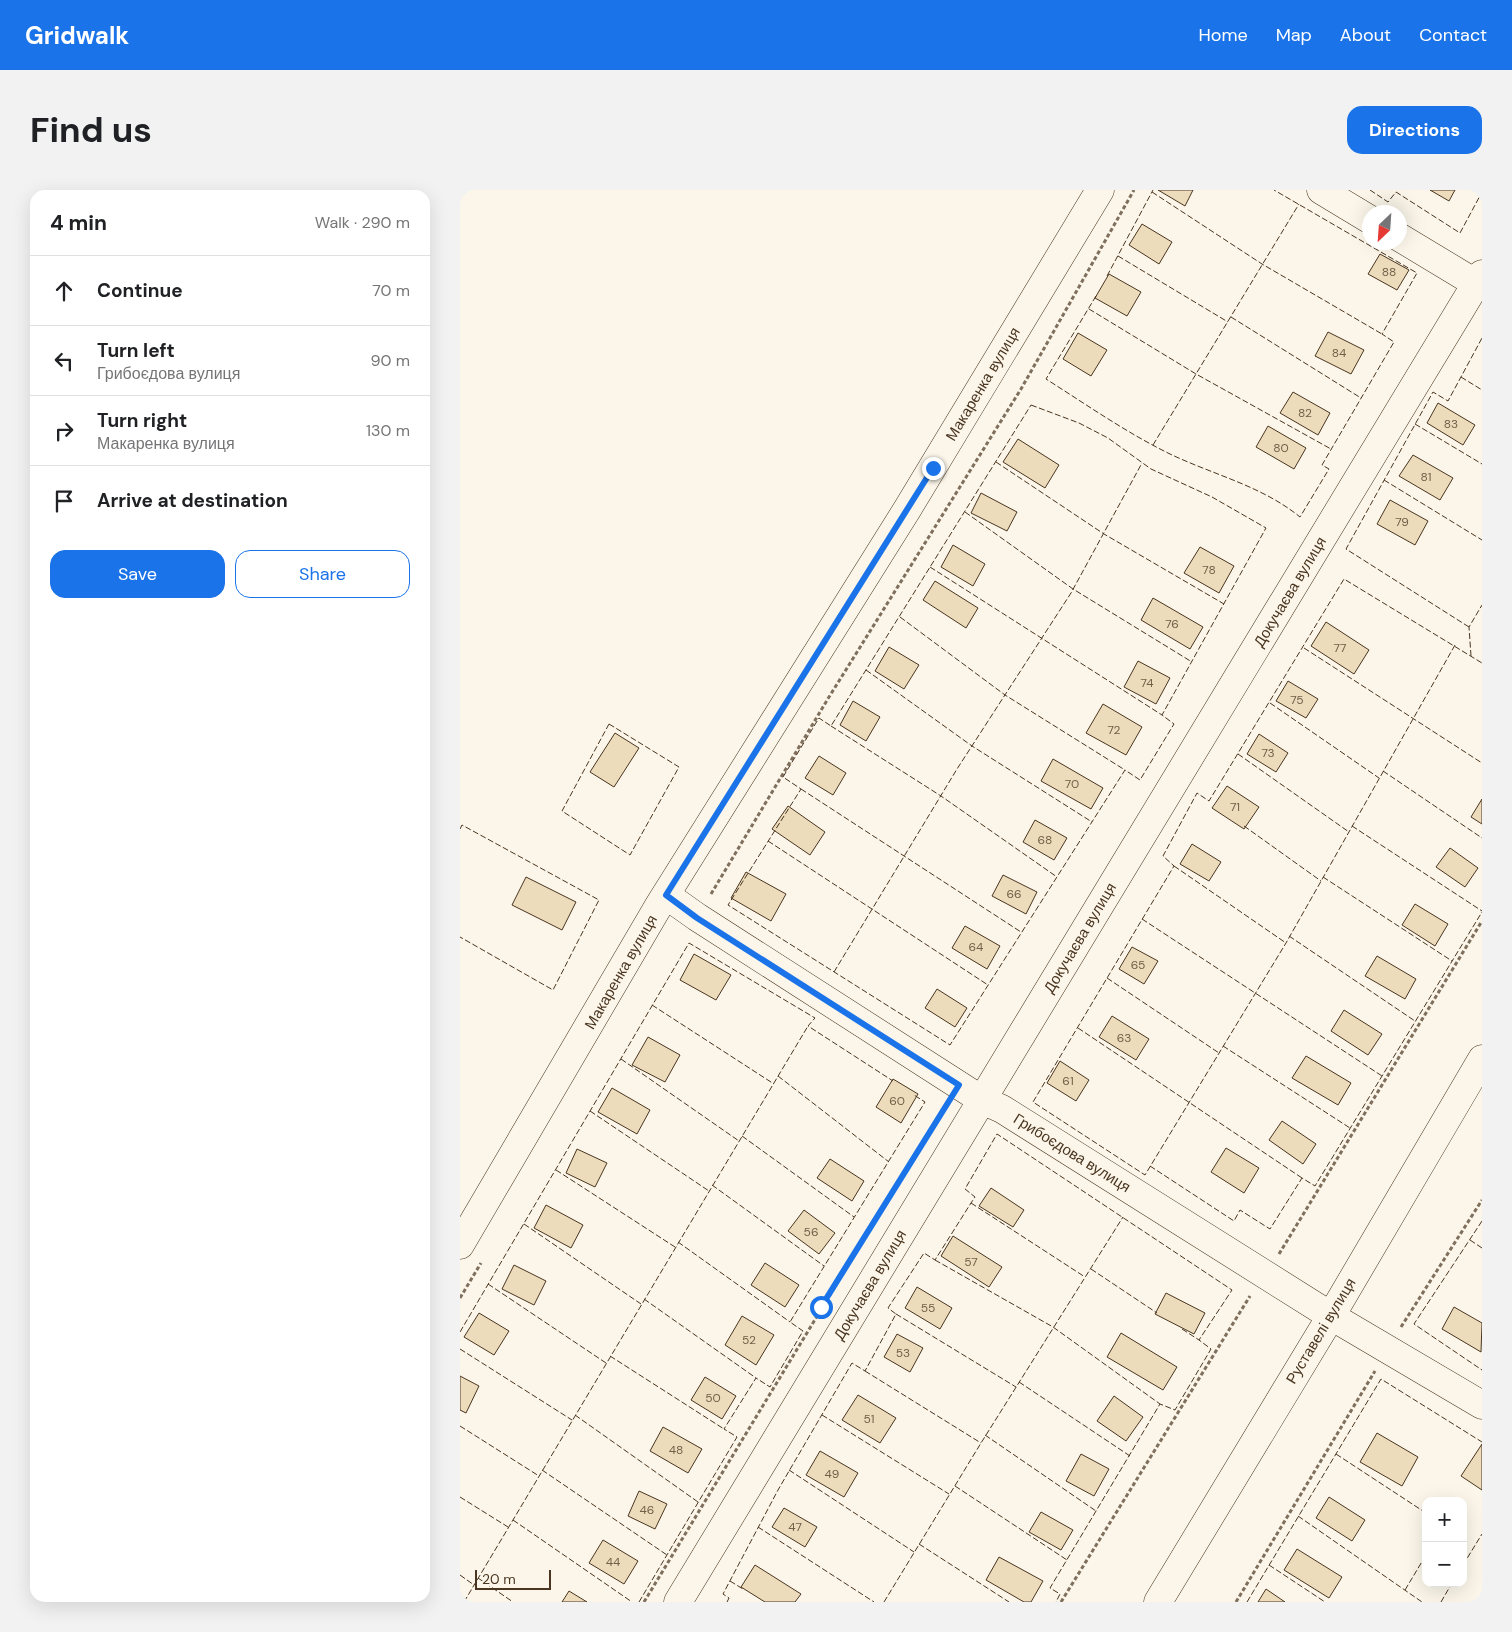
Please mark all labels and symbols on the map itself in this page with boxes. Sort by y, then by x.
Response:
north arrow [1362,205,1407,250]
house number: 88 [1382,264,1396,280]
street label: Макаренка вулиця [941,324,1025,444]
house number: 84 [1332,345,1346,361]
house number: 82 [1298,405,1312,421]
house number: 83 [1444,416,1458,432]
house number: 80 [1273,440,1289,456]
route end [922,457,945,480]
house number: 81 [1421,469,1431,485]
house number: 79 [1395,514,1409,530]
street label: Докучаєва вулиця [1249,533,1331,651]
house number: 78 [1202,562,1216,578]
house number: 76 [1165,616,1179,632]
house number: 77 [1334,640,1346,656]
house number: 74 [1141,675,1153,691]
house number: 75 [1290,692,1304,708]
house number: 72 [1107,722,1121,738]
house number: 73 [1261,745,1275,761]
house number: 70 [1065,776,1079,792]
house number: 71 [1230,799,1240,815]
house number: 68 [1038,832,1052,848]
street label: Докучаєва вулиця [1039,879,1121,997]
house number: 66 [1006,886,1022,902]
street label: Макаренка вулиця [580,911,662,1033]
house number: 64 [969,939,983,955]
house number: 65 [1131,957,1145,973]
house number: 63 [1117,1030,1131,1046]
house number: 61 [1062,1073,1074,1089]
house number: 60 [889,1093,905,1109]
street label: Грибоєдова вулиця [1010,1109,1134,1197]
house number: 56 [804,1224,818,1240]
street label: Докучаєва вулиця [829,1226,911,1344]
house number: 57 [964,1254,978,1270]
street label: Руставелі вулиця [1281,1274,1361,1388]
route start [810,1296,833,1319]
house number: 55 [921,1300,935,1316]
house number: 52 [742,1332,756,1348]
house number: 53 [896,1345,910,1361]
house number: 50 [705,1390,721,1406]
house number: 51 [863,1411,875,1427]
house number: 48 [669,1442,683,1458]
house number: 49 [825,1466,839,1482]
house number: 46 [640,1502,654,1518]
house number: 47 [788,1519,802,1535]
house number: 44 [606,1554,620,1570]
scale bar [475,1567,551,1590]

